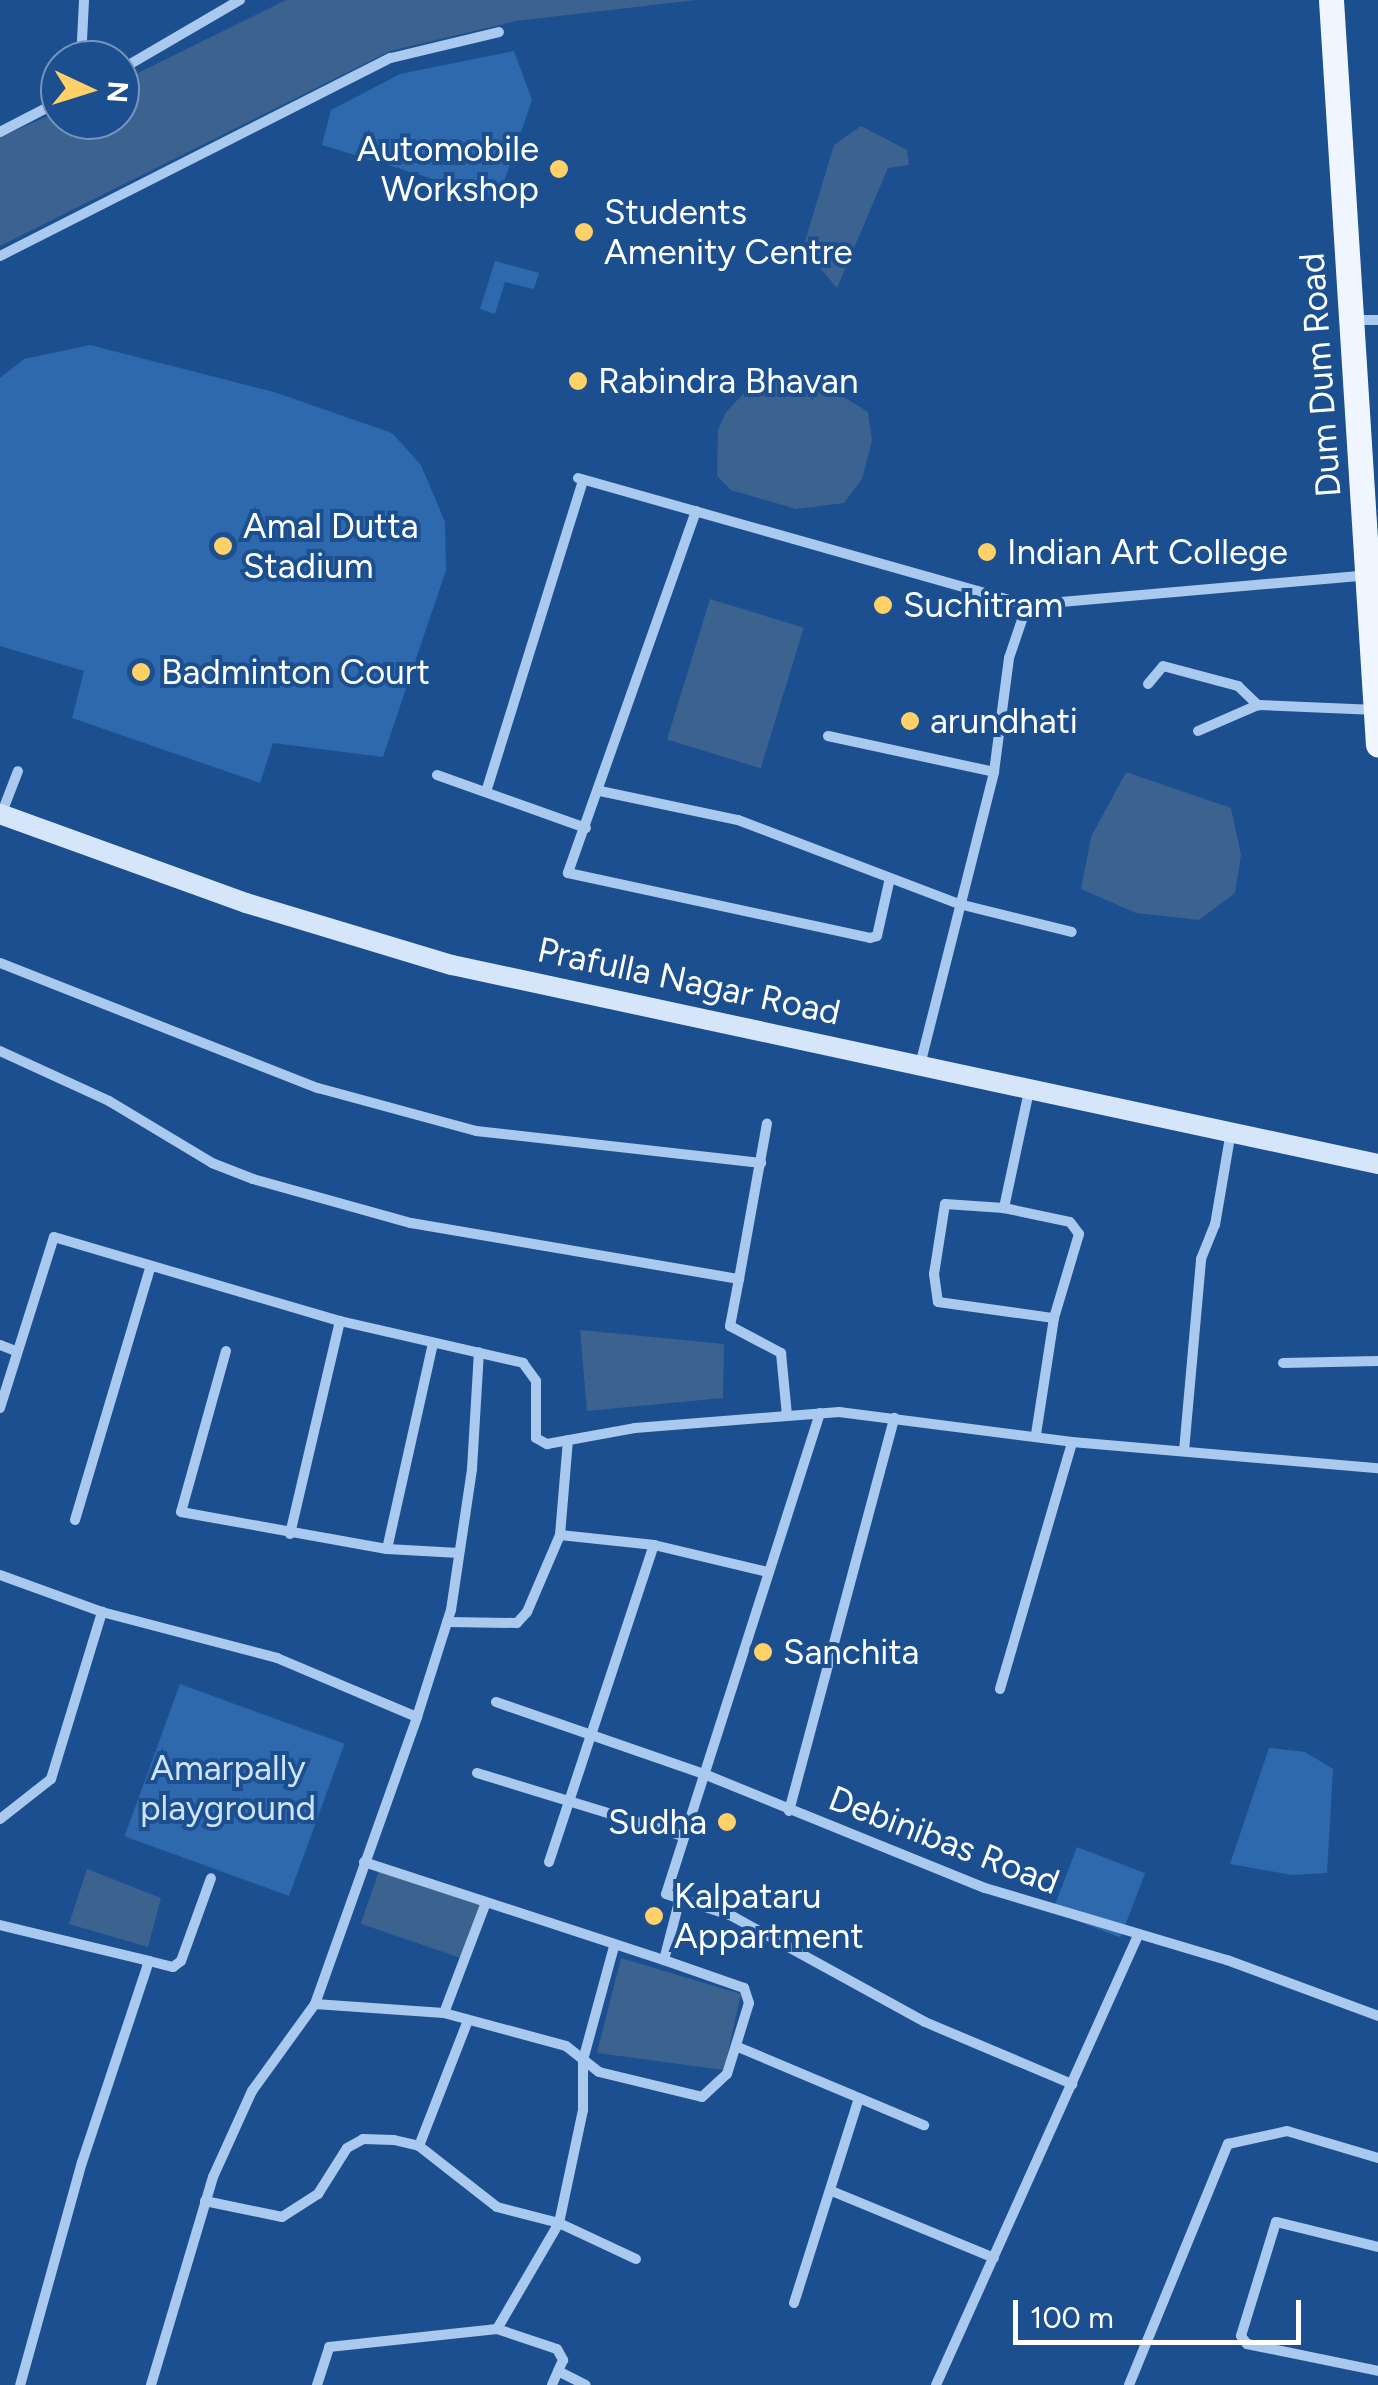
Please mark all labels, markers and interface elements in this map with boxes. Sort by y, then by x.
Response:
north arrow [40,40,140,140]
text: N [100,80,136,104]
place label: Automobile Workshop [357,128,539,210]
marker: Automobile Workshop [548,158,570,180]
place label: Students Amenity Centre [604,191,853,273]
marker: Students Amenity Centre [573,221,595,243]
street label: Dum Dum Road [1291,252,1349,498]
place label: Rabindra Bhavan [598,360,858,402]
marker: Rabindra Bhavan [567,370,589,392]
place label: Amal Dutta Stadium [243,505,419,587]
place label: Indian Art College [1007,531,1288,573]
marker: Amal Dutta Stadium [212,535,234,557]
marker: Indian Art College [976,541,998,563]
place label: Suchitram [903,584,1063,626]
marker: Suchitram [872,594,894,616]
place label: Badminton Court [161,651,430,693]
marker: Badminton Court [130,661,152,683]
place label: arundhati [930,700,1078,742]
marker: arundhati [899,710,921,732]
street label: Prafulla Nagar Road [534,928,844,1034]
place label: Sanchita [783,1631,919,1673]
marker: Sanchita [752,1641,774,1663]
park label: Amarpally playground [140,1747,316,1829]
street label: Debinibas Road [823,1777,1065,1903]
place label: Sudha [608,1801,707,1843]
marker: Sudha [716,1811,738,1833]
place label: Kalpataru Appartment [674,1875,864,1957]
marker: Kalpataru Appartment [643,1905,665,1927]
scale bar [1018,2280,1306,2342]
text: 100 m [1030,2299,1114,2336]

